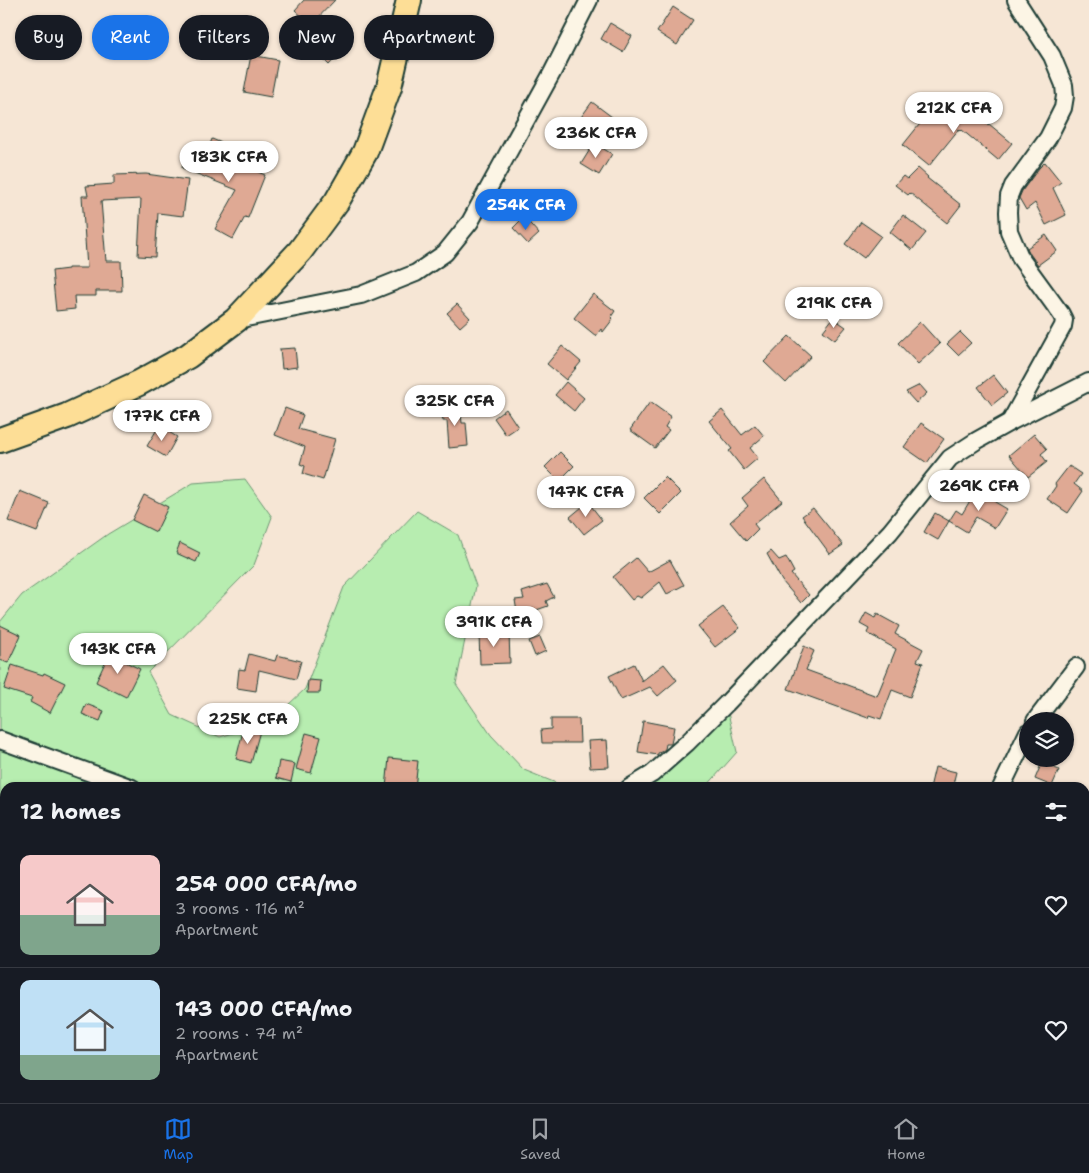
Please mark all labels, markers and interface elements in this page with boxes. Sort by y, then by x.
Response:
chip: Buy [15,15,82,60]
chip: Rent [92,15,169,60]
chip: Filters [179,15,269,60]
chip: New [279,15,354,60]
chip: Apartment [364,15,494,60]
pin: 212K CFA [902,92,1006,134]
text: 212K CFA [916,97,992,118]
pin: 236K CFA [544,116,648,159]
text: 236K CFA [556,122,636,143]
pin: 183K CFA [177,140,281,183]
text: 183K CFA [191,146,267,167]
pin: 254K CFA [474,188,578,231]
text: 254K CFA [486,194,566,215]
pin: 219K CFA [782,286,886,329]
text: 219K CFA [796,292,872,313]
pin: 325K CFA [403,384,507,427]
text: 325K CFA [415,390,495,411]
pin: 177K CFA [110,400,214,442]
text: 177K CFA [124,405,200,426]
pin: 269K CFA [927,470,1031,512]
text: 269K CFA [939,475,1019,496]
pin: 147K CFA [534,476,638,518]
text: 147K CFA [548,481,624,502]
pin: 391K CFA [442,606,546,648]
text: 391K CFA [456,611,532,632]
pin: 143K CFA [66,632,170,675]
text: 143K CFA [80,638,156,659]
pin: 225K CFA [196,702,300,745]
text: 225K CFA [208,708,288,729]
map controls [1019,712,1074,767]
button: layers [1019,712,1074,767]
text: 12 homes [20,798,121,826]
icon: filters [1042,798,1070,826]
text: 254 000 CFA/mo [175,870,357,898]
icon: home [60,875,120,935]
icon: heart [1042,891,1070,919]
text: 3 rooms · 116 m² [175,898,305,919]
text: Apartment [175,919,258,940]
text: 143 000 CFA/mo [175,995,352,1023]
icon: home [60,1000,120,1060]
icon: heart [1042,1016,1070,1044]
text: 2 rooms · 74 m² [175,1023,303,1044]
text: Apartment [175,1044,258,1065]
tab: Map [163,1115,193,1163]
tab: Saved [520,1115,560,1163]
tab: Home [887,1115,926,1163]

